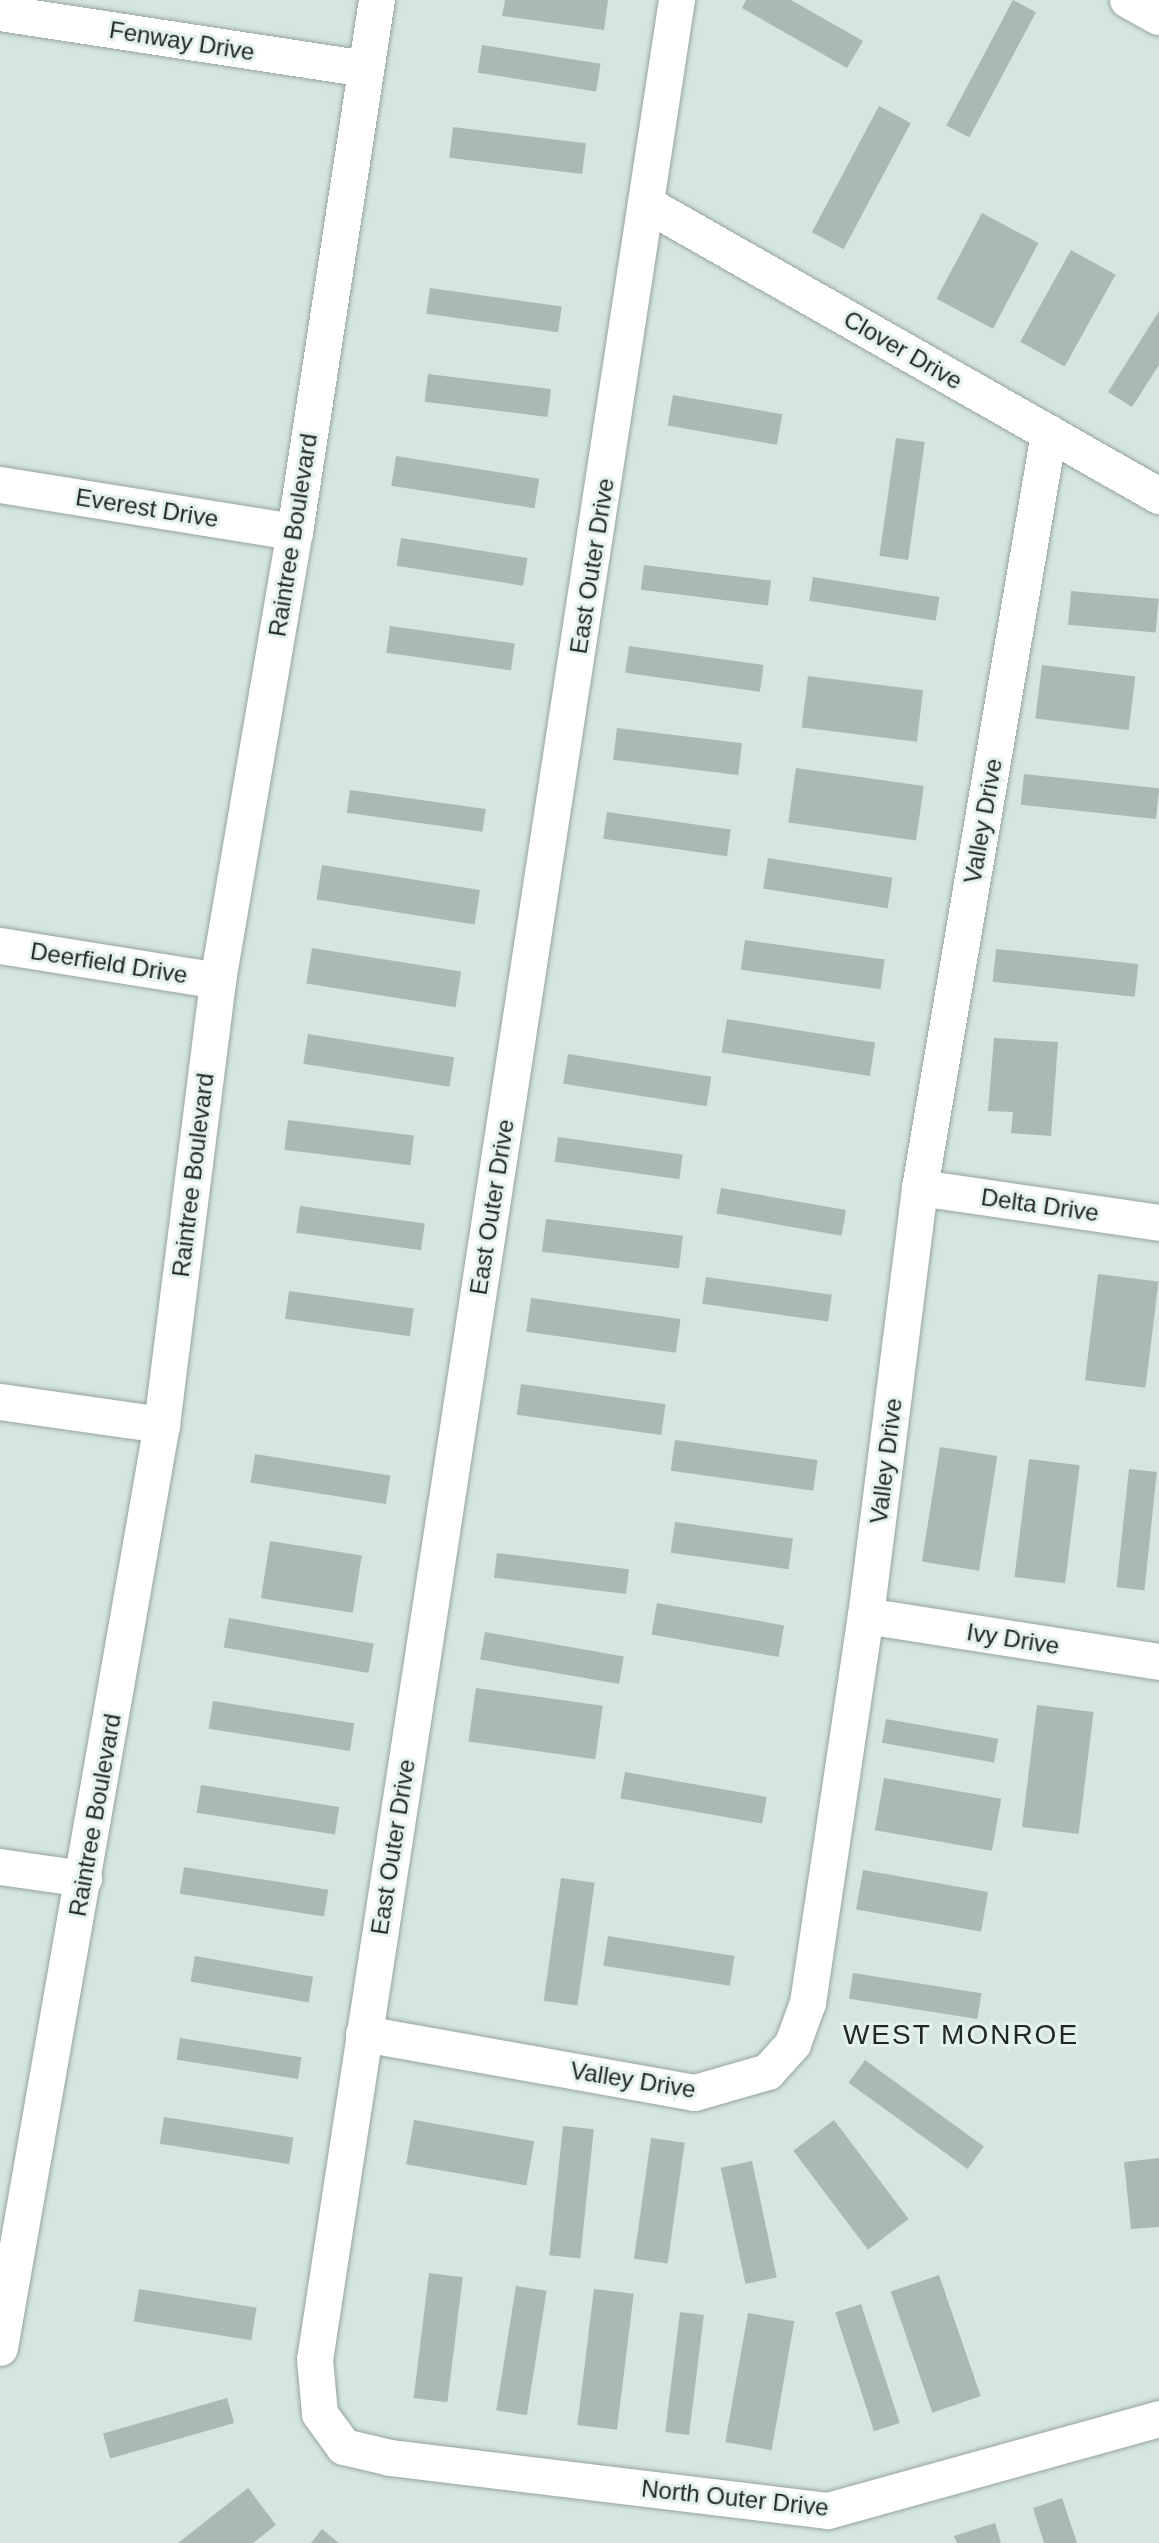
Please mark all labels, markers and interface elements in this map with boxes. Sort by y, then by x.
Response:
street label: Fenway Drive [107,15,257,67]
street label: Clover Drive [839,305,967,395]
street label: Raintree Boulevard [263,431,323,639]
street label: East Outer Drive [564,476,620,656]
street label: Everest Drive [74,483,220,533]
street label: Valley Drive [958,756,1008,886]
street label: Deerfield Drive [28,936,190,990]
street label: Raintree Boulevard [166,1071,220,1279]
street label: East Outer Drive [464,1117,520,1297]
street label: Delta Drive [979,1182,1101,1228]
street label: Valley Drive [864,1397,908,1525]
street label: Ivy Drive [965,1617,1061,1661]
street label: Raintree Boulevard [63,1711,127,1919]
street label: East Outer Drive [365,1757,421,1937]
district label: WEST MONROE [843,2018,1079,2052]
street label: Valley Drive [568,2056,698,2104]
street label: North Outer Drive [640,2474,830,2522]

